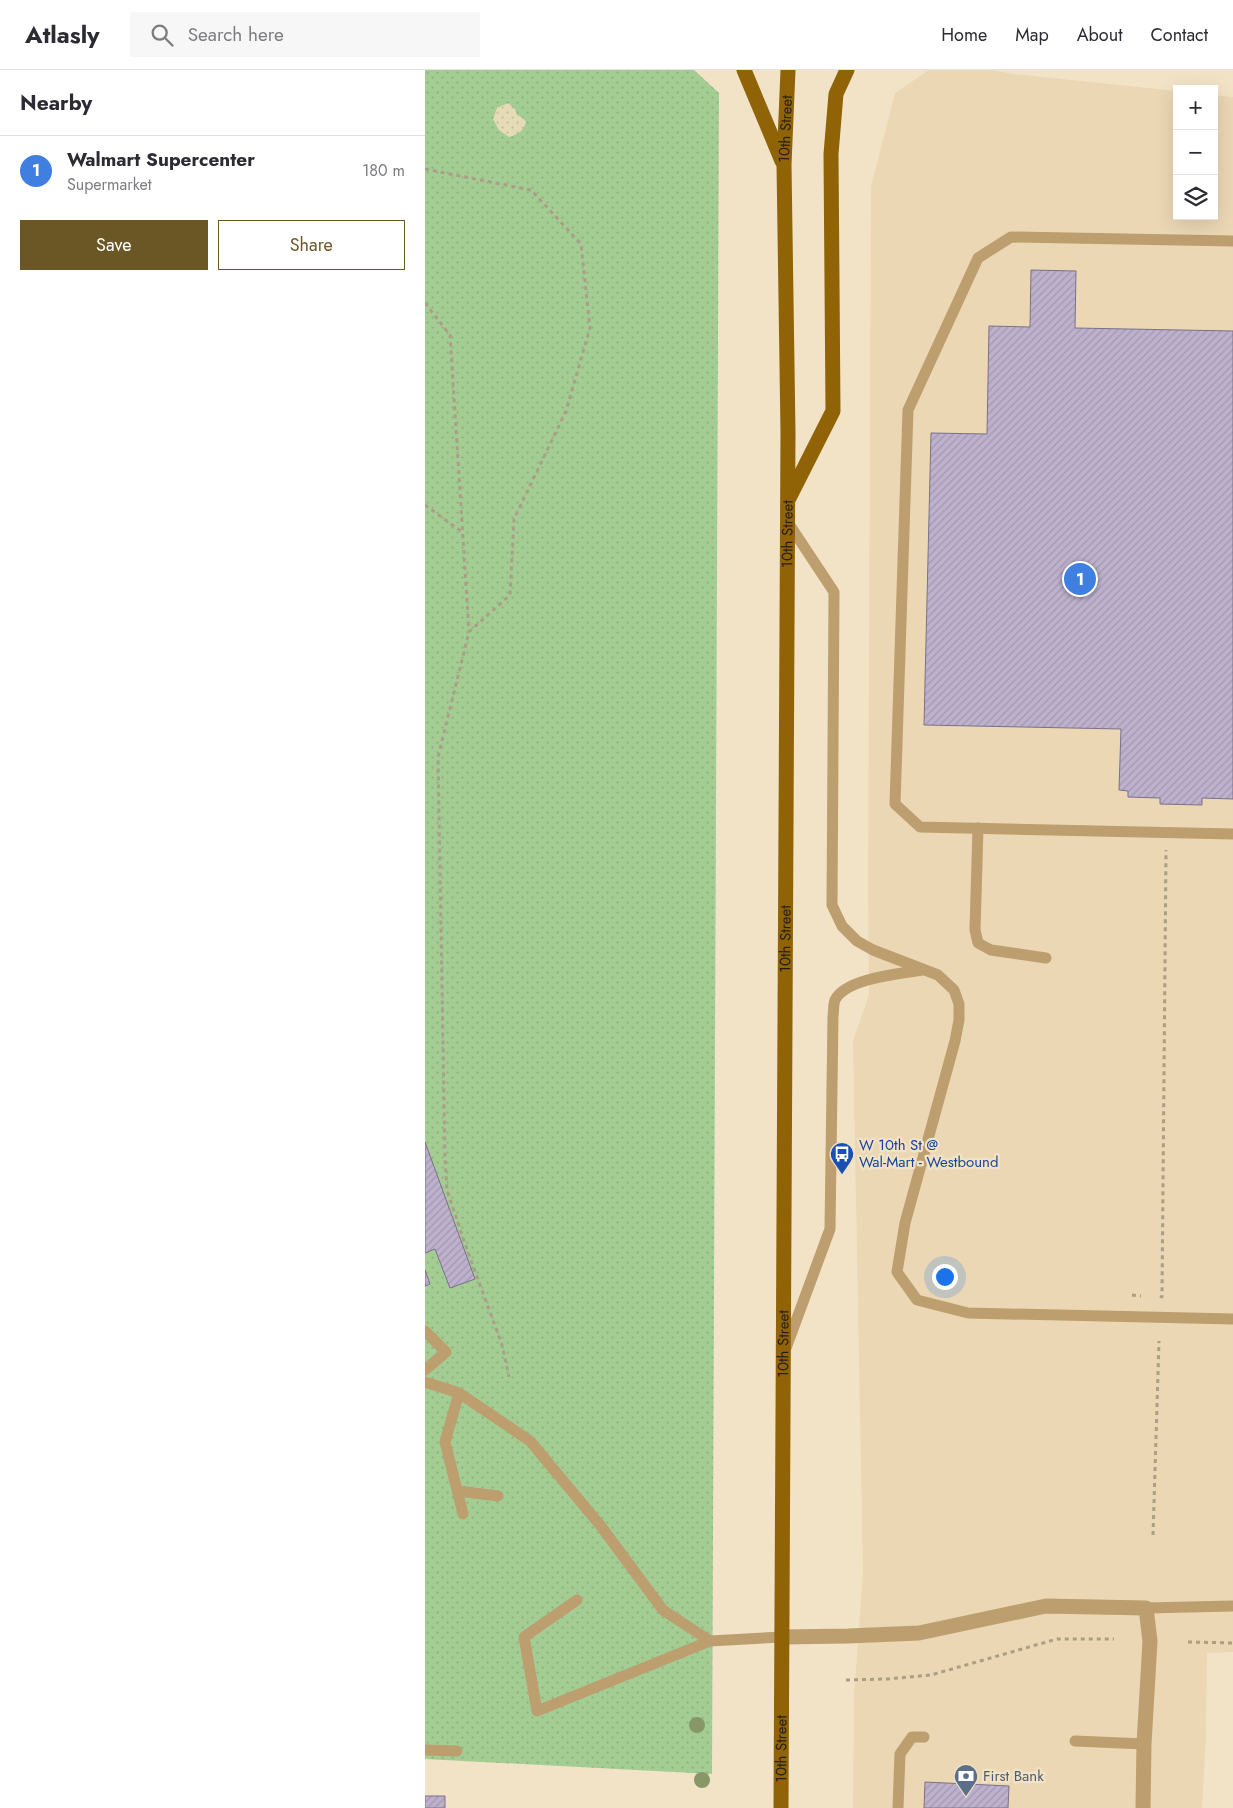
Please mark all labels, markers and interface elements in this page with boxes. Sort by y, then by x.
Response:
search box [130,12,480,57]
text: Atlasly [25,17,100,52]
icon: search [148,21,176,49]
text: Search here [188,21,284,48]
text: Home [941,22,987,48]
text: Map [1015,22,1049,48]
text: About [1077,22,1122,48]
text: Contact [1150,22,1208,48]
map controls [1173,85,1218,220]
button: + [1173,85,1218,130]
text: Nearby [20,88,92,118]
street label: 10th Street [773,94,798,163]
button: − [1173,130,1218,175]
text: Walmart Supercenter [67,146,255,173]
text: 1 [32,159,40,182]
text: 180 m [362,159,405,182]
text: Supermarket [67,173,152,196]
button: layers [1173,175,1218,220]
button: Save [20,220,208,270]
button: Share [218,220,405,270]
street label: 10th Street [776,500,799,568]
pin: 1 [1064,560,1096,598]
street label: 10th Street [774,905,797,973]
place label: W 10th St @ Wal-Mart - Westbound [859,1134,999,1173]
bus stop icon: W 10th St @ Wal-Mart - Westbound [829,1141,855,1175]
your location [932,1264,958,1290]
street label: 10th Street [772,1310,795,1378]
street label: 10th Street [770,1715,792,1783]
bank icon: First Bank [953,1763,979,1797]
place label: First Bank [983,1765,1044,1787]

